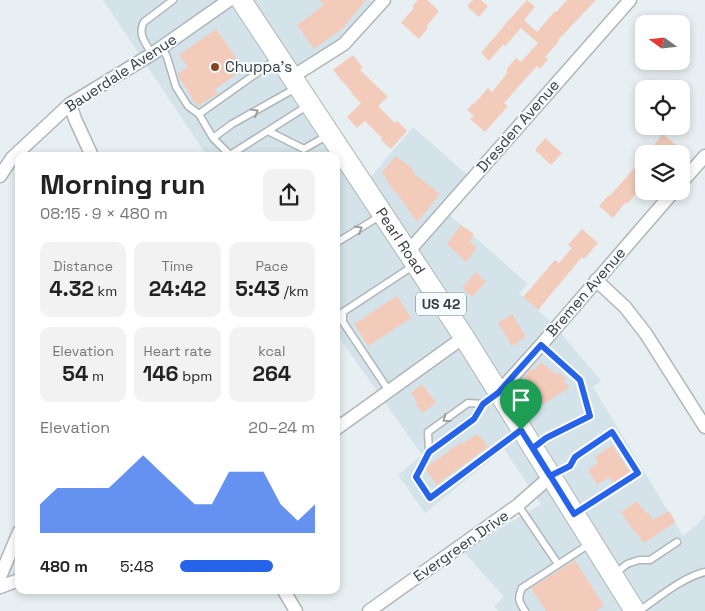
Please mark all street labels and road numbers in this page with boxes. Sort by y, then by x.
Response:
street label: Bauerdale Avenue [61,29,180,116]
street label: Dresden Avenue [472,75,563,176]
street label: Pearl Road [372,204,430,278]
street label: Bremen Avenue [542,243,630,340]
road number: US 42 [416,292,466,316]
street label: Evergreen Drive [409,506,512,586]

